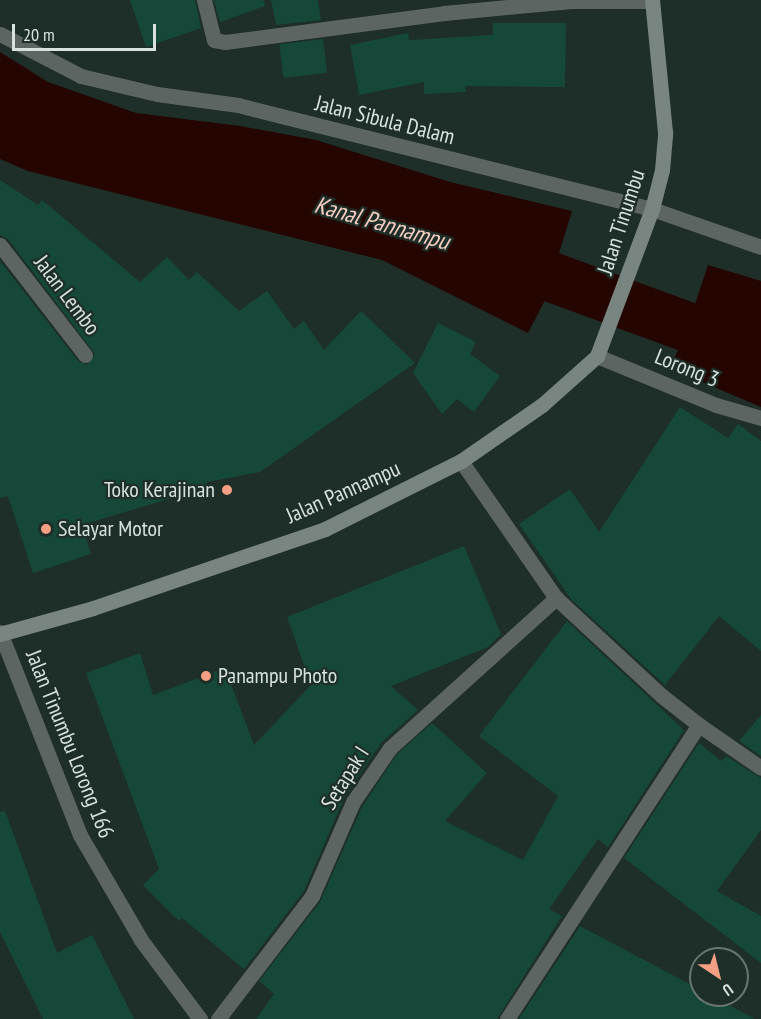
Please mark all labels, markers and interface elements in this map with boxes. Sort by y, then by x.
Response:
scale bar [15,12,159,50]
text: 20 m [23,23,55,46]
street label: Jalan Sibula Dalam [313,90,457,150]
street label: Jalan Tinumbu [592,166,650,278]
water label: Kanal Pannampu [311,190,453,256]
street label: Jalan Lembo [28,250,106,340]
street label: Lorong 3 [651,343,723,393]
street label: Jalan Pannampu [282,455,404,529]
place label: Toko Kerajinan [104,477,215,503]
marker: Toko Kerajinan [220,483,234,497]
place label: Selayar Motor [58,516,163,542]
marker: Selayar Motor [39,522,53,536]
street label: Jalan Tinumbu Lorong 166 [20,646,120,842]
place label: Panampu Photo [218,663,337,689]
marker: Panampu Photo [199,669,213,683]
street label: Setapak I [315,741,375,815]
north arrow [689,947,749,1007]
text: U [719,980,737,1001]

